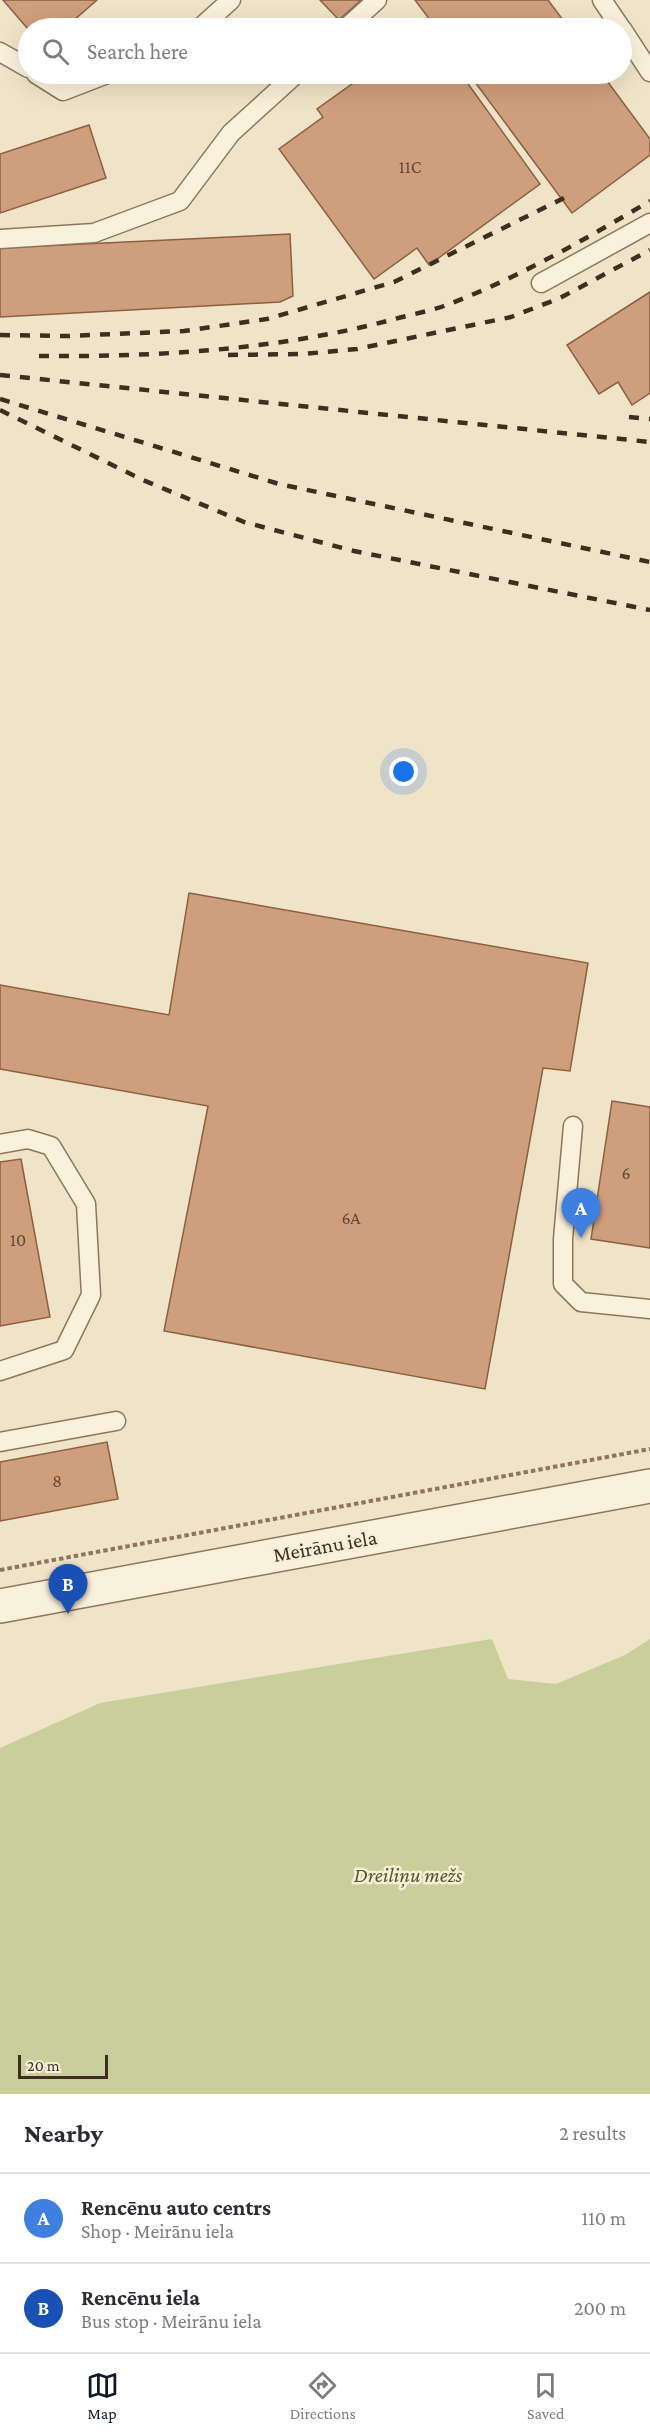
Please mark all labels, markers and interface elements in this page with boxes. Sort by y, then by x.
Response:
search box [18,18,632,84]
icon: search [39,35,72,68]
text: Search here [87,39,188,64]
house number: 11C [399,157,422,177]
your location [389,757,418,786]
house number: 6 [621,1163,631,1183]
pin: A [562,1188,600,1238]
house number: 6A [341,1208,361,1228]
house number: 10 [10,1230,26,1250]
house number: 8 [52,1471,62,1491]
street label: Meirānu iela [271,1525,379,1567]
pin: B [48,1564,88,1614]
park label: Dreiliņu mežs [354,1863,463,1888]
scale bar [18,2052,108,2080]
text: 20 m [27,2057,60,2074]
text: Nearby [24,2119,103,2148]
text: 2 results [559,2122,626,2144]
text: Rencēnu auto centrs [81,2195,271,2220]
text: A [38,2207,49,2229]
text: 110 m [582,2207,626,2229]
text: Shop · Meirānu iela [81,2220,234,2242]
text: Rencēnu iela [81,2285,200,2310]
text: B [38,2297,49,2319]
text: 200 m [574,2297,626,2319]
text: Bus stop · Meirānu iela [81,2310,261,2332]
tab: Map [86,2369,119,2422]
tab: Directions [290,2369,356,2422]
tab: Saved [527,2369,564,2422]

